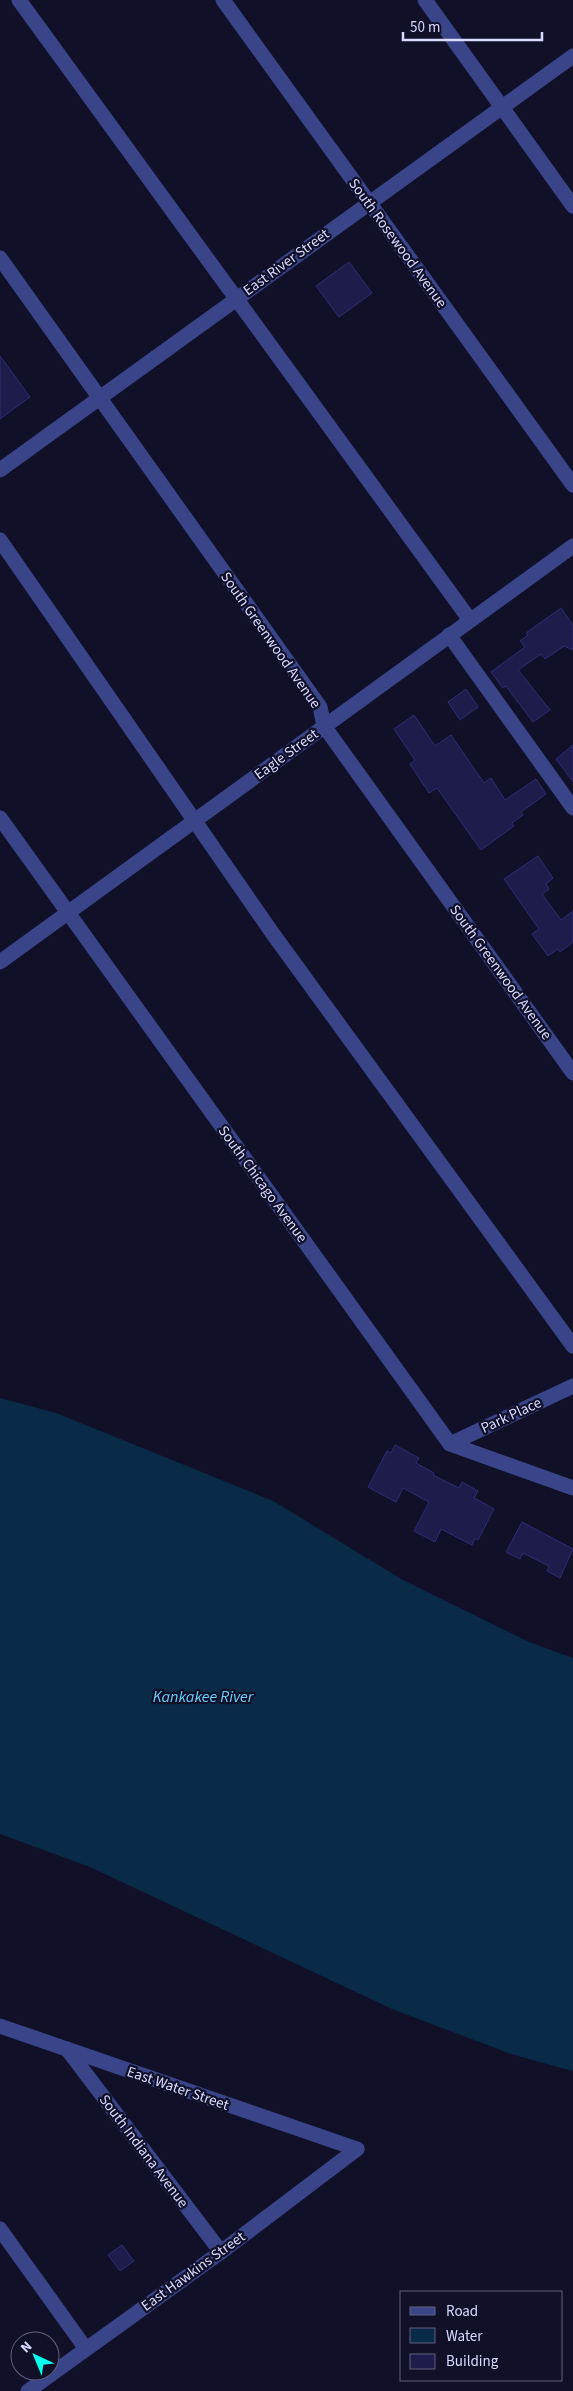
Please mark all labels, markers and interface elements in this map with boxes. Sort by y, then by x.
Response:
scale bar [403,10,542,42]
text: 50 m [410,17,440,38]
street label: South Rosewood Avenue [343,174,452,312]
street label: East River Street [239,224,334,301]
street label: South Greenwood Avenue [215,568,326,713]
street label: Eagle Street [250,724,323,785]
street label: South Greenwood Avenue [444,900,557,1044]
street label: South Chicago Avenue [213,1122,312,1247]
street label: Park Place [477,1392,545,1439]
water label: Kankakee River [153,1686,255,1708]
street label: East Water Street [124,2061,232,2116]
street label: South Indiana Avenue [94,2090,193,2212]
street label: East Hawkins Street [137,2227,250,2316]
legend [400,2291,563,2381]
text: Road [446,2301,478,2322]
text: Water [446,2326,483,2347]
north arrow [10,2331,60,2381]
text: N [16,2337,37,2358]
text: Building [446,2351,499,2372]

